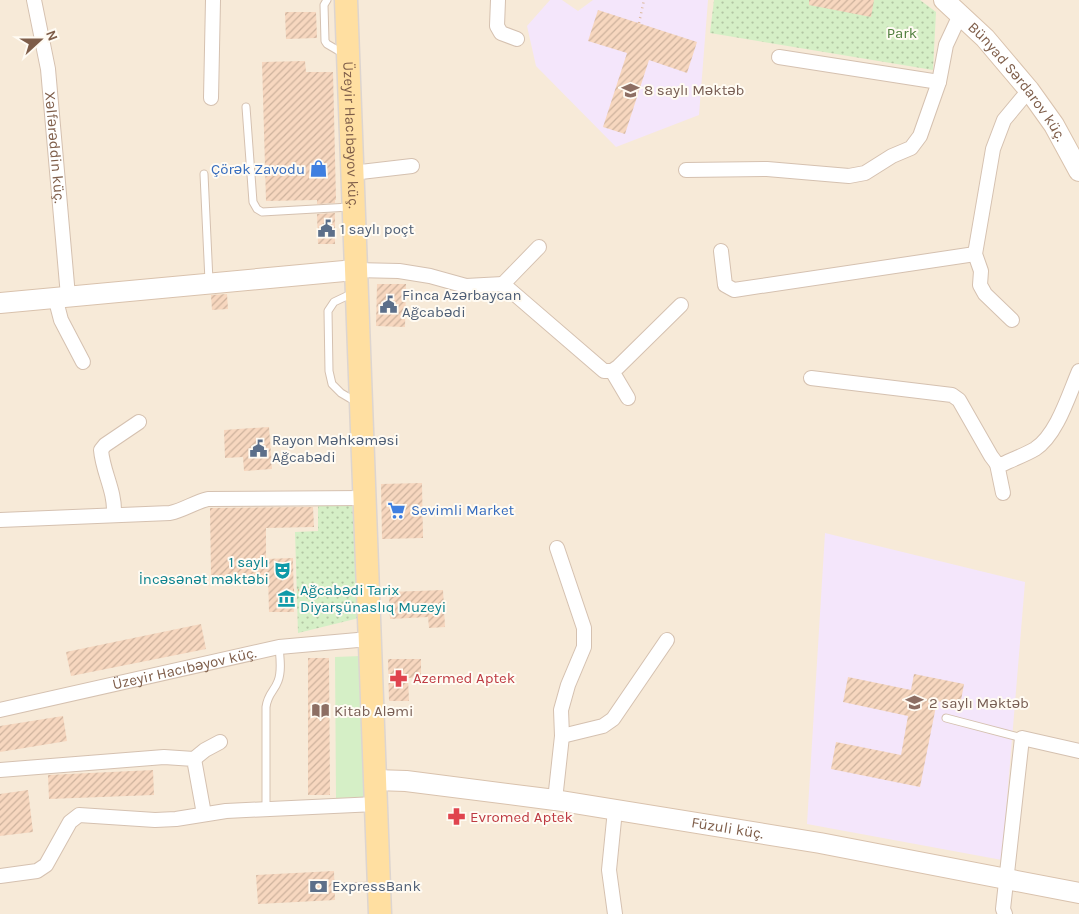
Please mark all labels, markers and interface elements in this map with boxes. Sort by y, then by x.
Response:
north arrow [15,15,65,65]
street label: Bünyad Sərdarov küç. [964,18,1070,144]
park label: Park [887,24,917,42]
text: N [42,28,61,43]
street label: Üzeyir Hacıbəyov küç. [339,61,363,209]
school or university icon: 8 saylı Məktəb [620,80,640,100]
place label: 8 saylı Məktəb [644,81,745,99]
street label: Xəlfərəddin küç. [41,91,69,204]
shop icon: Çörək Zavodu [309,159,329,179]
place label: Çörək Zavodu [211,160,305,178]
public building icon: 1 saylı poçt [316,219,336,239]
place label: 1 saylı poçt [340,220,415,238]
place label: Finca Azərbaycan Ağcabədi [402,286,522,321]
public building icon: Finca Azərbaycan Ağcabədi [378,294,398,314]
place label: Rayon Məhkəməsi Ağcabədi [272,431,399,466]
public building icon: Rayon Məhkəməsi Ağcabədi [248,439,268,459]
supermarket icon: Sevimli Market [387,500,407,520]
place label: Sevimli Market [411,501,515,519]
place label: 1 saylı İncəsənət məktəbi [139,553,269,588]
theatre icon: 1 saylı İncəsənət məktəbi [273,561,293,581]
place label: Ağcabədi Tarix Diyarşünaslıq Muzeyi [300,581,446,616]
museum icon: Ağcabədi Tarix Diyarşünaslıq Muzeyi [276,589,296,609]
street label: Üzeyir Hacıbəyov küç. [111,643,258,693]
pharmacy icon: Azermed Aptek [389,668,409,688]
place label: Azermed Aptek [413,669,515,687]
school or university icon: 2 saylı Məktəb [905,693,925,713]
place label: 2 saylı Məktəb [929,694,1029,712]
library icon: Kitab Aləmi [310,701,330,721]
place label: Kitab Aləmi [334,702,414,720]
pharmacy icon: Evromed Aptek [446,807,466,827]
place label: Evromed Aptek [470,808,573,826]
street label: Füzuli küç. [690,813,765,843]
bank icon: ExpressBank [308,876,328,896]
place label: ExpressBank [332,877,421,895]

